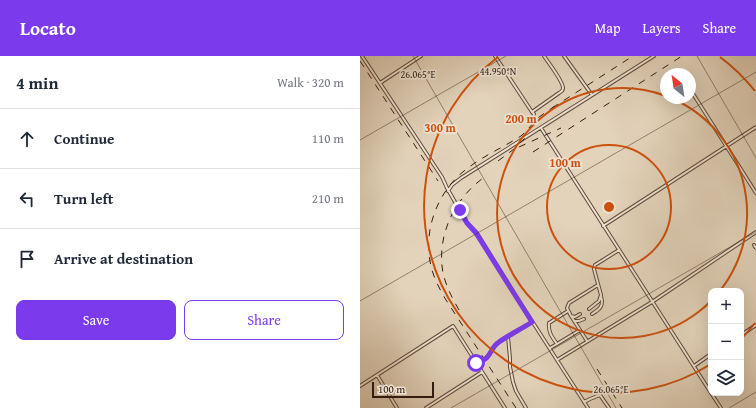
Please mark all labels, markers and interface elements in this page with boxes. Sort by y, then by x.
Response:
text: Locato [20,14,76,42]
text: Map [595,18,621,38]
text: Layers [643,18,681,38]
text: Share [703,18,736,38]
text: 44.950°N [480,64,517,79]
text: 26.065°E [400,67,436,82]
north arrow [660,68,696,104]
text: 4 min [16,70,58,95]
text: Walk · 320 m [277,73,344,92]
text: 200 m [505,110,538,127]
text: 300 m [424,119,457,136]
icon: ahead [16,128,38,150]
text: Continue [54,128,115,149]
text: 110 m [312,129,344,148]
text: 100 m [549,154,582,171]
icon: left [16,188,38,210]
text: Turn left [54,188,113,209]
text: 210 m [312,189,344,208]
centre of rings [602,200,616,214]
route end [451,201,469,219]
icon: arrive [16,248,38,270]
text: Arrive at destination [54,248,193,269]
map controls [708,288,744,396]
button: + [708,288,744,324]
button: Save [16,300,176,340]
button: Share [184,300,344,340]
button: − [708,324,744,360]
route start [467,354,485,372]
button: layers [708,360,744,396]
scale bar [372,380,434,399]
text: 100 m [378,381,405,397]
text: 26.065°E [593,382,629,397]

